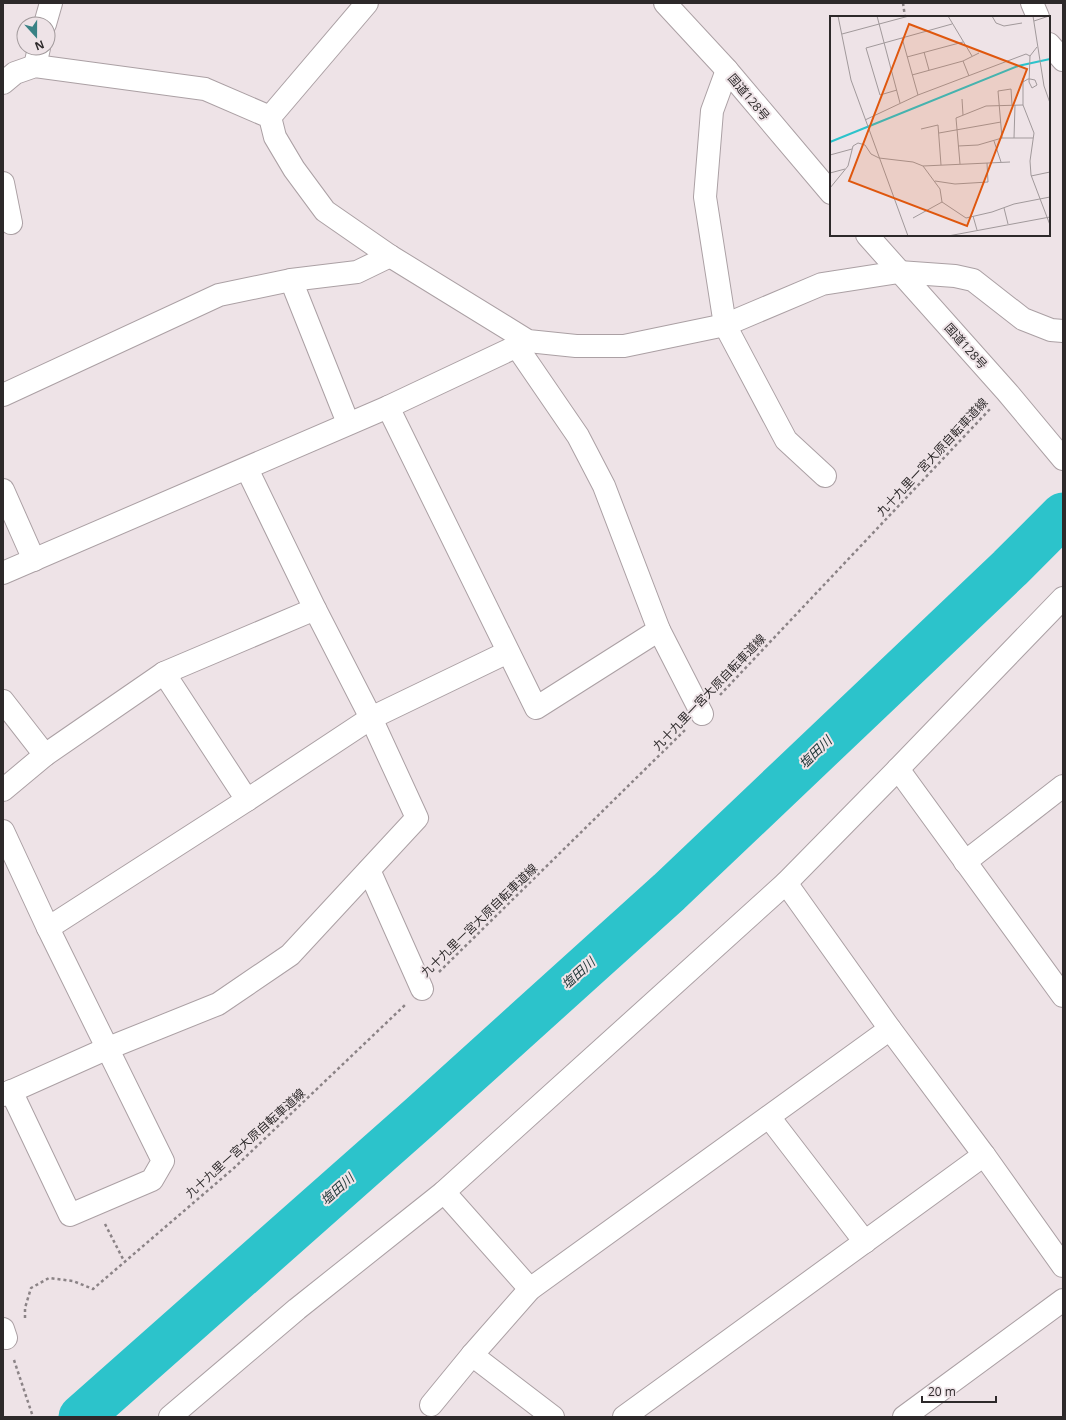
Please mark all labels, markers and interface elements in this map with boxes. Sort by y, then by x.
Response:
north arrow [16,16,56,56]
inset map [830,16,1050,236]
text: N [33,37,47,54]
street label: 国道128号 [724,70,774,124]
street label: 国道128号 [941,319,991,373]
street label: 九十九里一宮大原自転車道線 [873,394,991,520]
street label: 九十九里一宮大原自転車道線 [649,630,769,754]
water label: 塩田川 [795,731,837,772]
street label: 九十九里一宮大原自転車道線 [417,860,541,980]
water label: 塩田川 [557,952,600,993]
street label: 九十九里一宮大原自転車道線 [181,1084,309,1202]
water label: 塩田川 [316,1168,359,1209]
scale bar [922,1378,996,1404]
text: 20 m [928,1383,956,1400]

